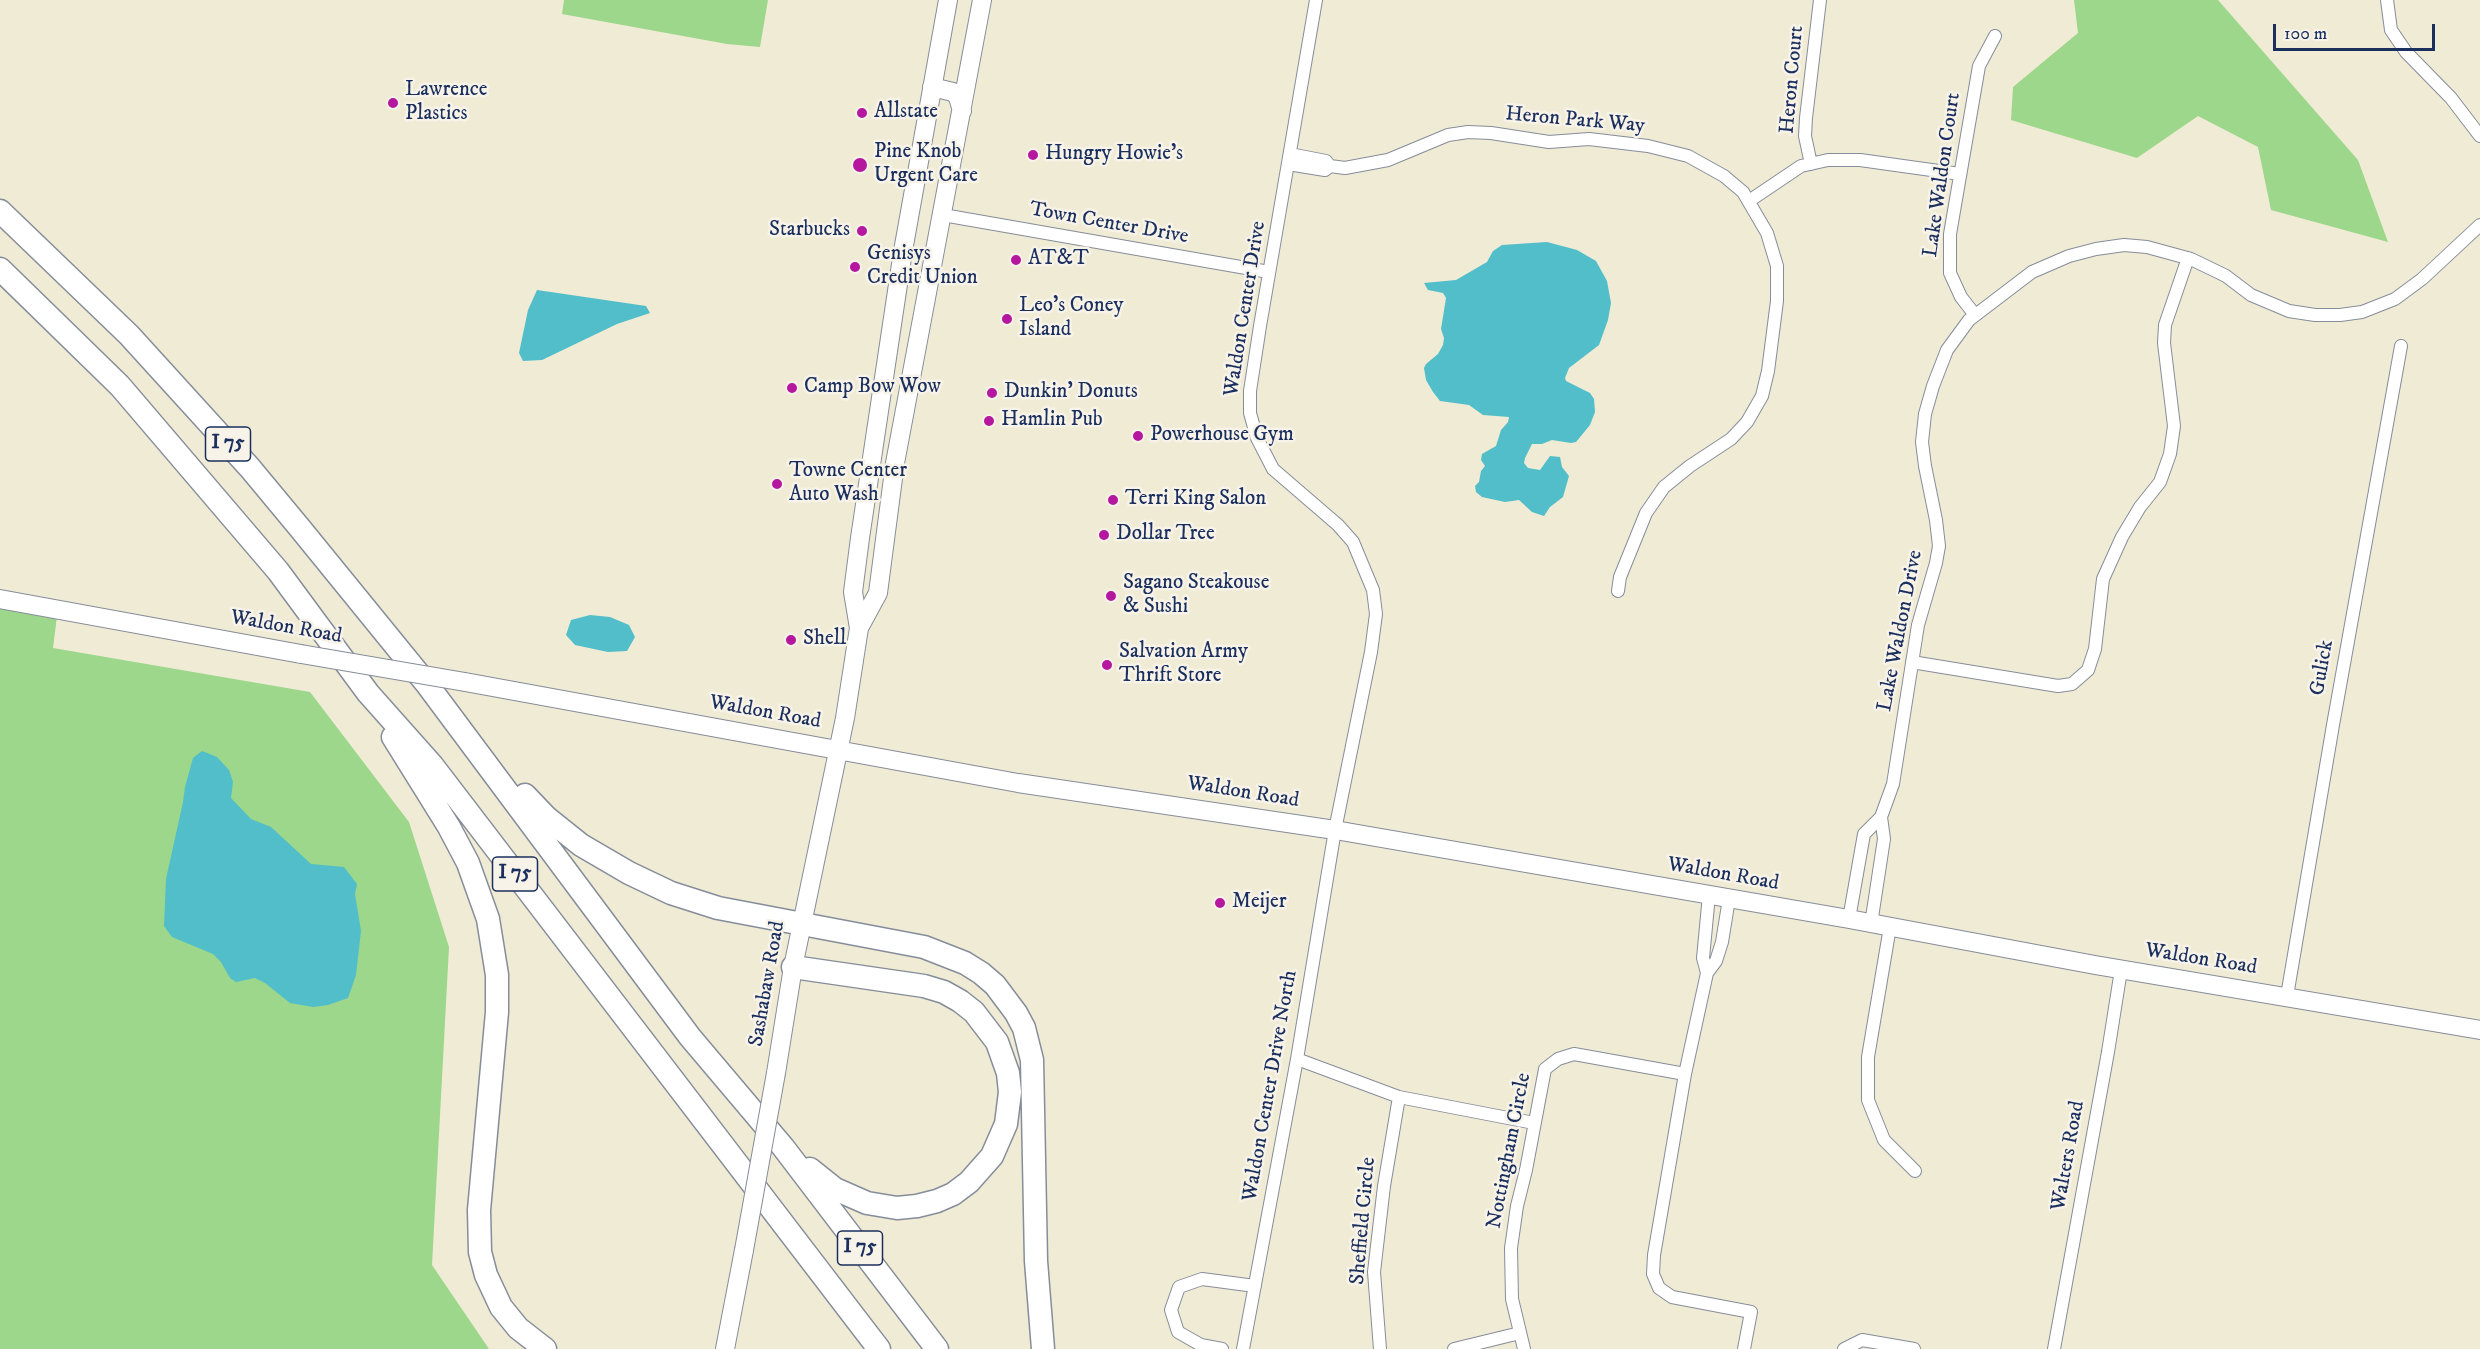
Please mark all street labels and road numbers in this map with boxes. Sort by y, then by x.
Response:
street label: Heron Court [1776,25,1810,135]
street label: Lake Waldon Court [1919,91,1967,259]
street label: Heron Park Way [1504,102,1646,140]
street label: Town Center Drive [1028,198,1190,250]
street label: Waldon Center Drive [1220,219,1272,399]
road number: I 75 [206,427,250,461]
street label: Lake Waldon Drive [1873,548,1929,714]
street label: Waldon Road [228,606,344,650]
street label: Gulick [2306,638,2340,698]
street label: Waldon Road [707,691,823,735]
street label: Waldon Road [1185,772,1301,814]
street label: Waldon Road [1665,853,1781,897]
road number: I 75 [492,857,538,891]
street label: Sashabaw Road [745,919,791,1049]
street label: Waldon Road [2143,939,2259,981]
street label: Waldon Center Drive North [1238,968,1304,1204]
street label: Nottingham Circle [1483,1071,1537,1231]
street label: Walters Road [2047,1099,2091,1213]
street label: Sheffield Circle [1346,1156,1382,1286]
road number: I 75 [838,1231,882,1265]

